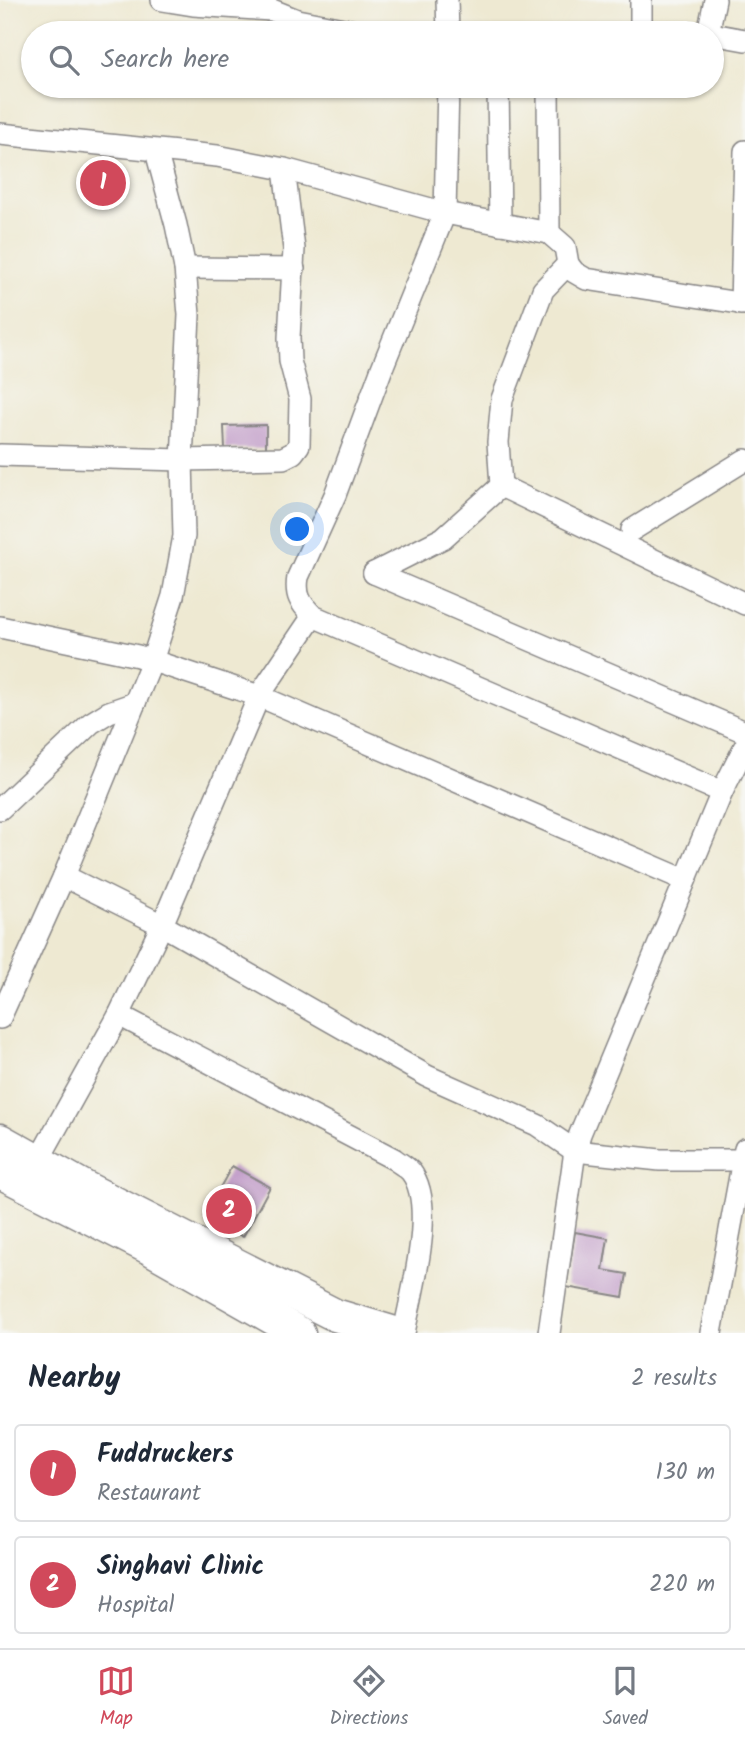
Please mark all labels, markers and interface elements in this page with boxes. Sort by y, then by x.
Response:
search box [21,21,724,98]
text: Search here [101,39,229,81]
icon: search [45,41,83,79]
pin: 1 [80,157,126,209]
your location [280,512,314,546]
pin: 2 [206,1185,252,1237]
text: Nearby [28,1355,120,1403]
text: 2 results [631,1361,717,1397]
text: Fuddruckers [97,1434,234,1476]
text: 1 [50,1455,56,1491]
text: 130 m [656,1455,715,1491]
text: Restaurant [97,1476,201,1512]
text: Singhavi Clinic [97,1546,264,1588]
text: 2 [46,1567,60,1603]
text: 220 m [649,1567,715,1603]
text: Hospital [97,1588,174,1624]
tab: Map [97,1662,135,1734]
tab: Directions [330,1662,408,1734]
tab: Saved [603,1662,648,1734]

